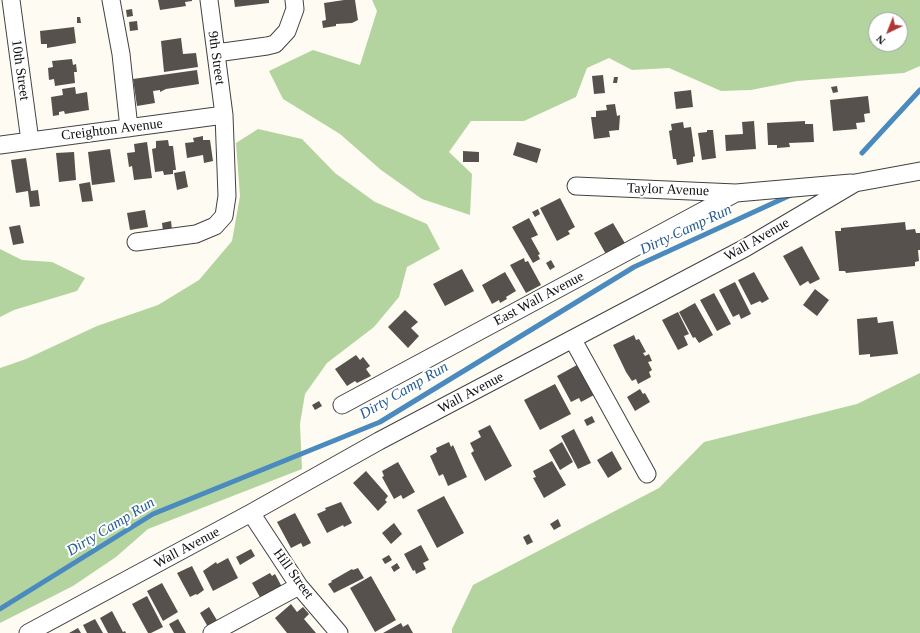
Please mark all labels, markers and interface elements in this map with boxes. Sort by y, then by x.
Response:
north arrow [868,12,908,52]
street label: 9th Street [204,30,228,86]
text: N [874,33,888,47]
street label: 10th Street [7,39,33,101]
street label: Creighton Avenue [60,115,164,145]
street label: Taylor Avenue [627,180,709,200]
water label: Dirty Camp Run [637,201,735,259]
street label: Wall Avenue [722,215,792,265]
street label: East Wall Avenue [491,268,587,330]
water label: Dirty Camp Run [357,358,451,424]
street label: Wall Avenue [435,369,507,417]
water label: Dirty Camp Run [64,494,158,560]
street label: Wall Avenue [151,524,223,572]
street label: Hill Street [269,546,317,602]

